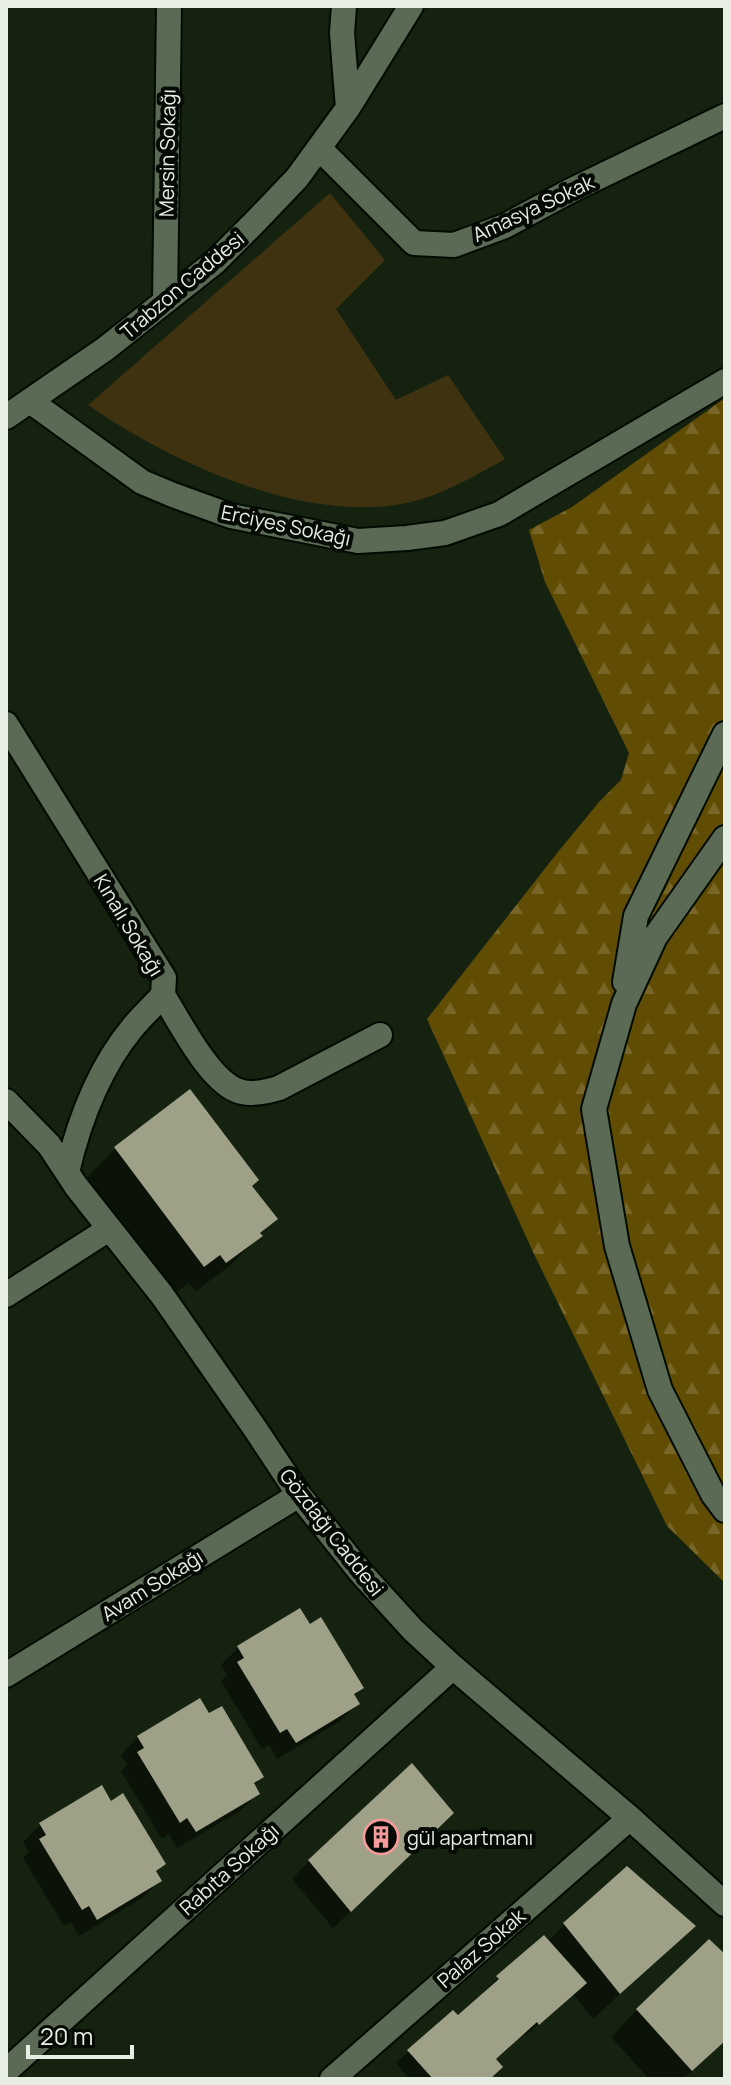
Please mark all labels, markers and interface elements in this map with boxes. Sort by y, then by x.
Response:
street label: Mersin Sokağı [152,89,182,217]
street label: Amasya Sokak [468,168,599,248]
street label: Trabzon Caddesi [114,225,250,345]
street label: Erciyes Sokağı [219,498,353,552]
street label: Kınalı Sokağı [88,869,170,981]
street label: Gözdağı Caddesi [274,1463,390,1601]
street label: Avam Sokağı [96,1543,208,1627]
street label: Rabıta Sokağı [173,1817,285,1921]
building icon: gül apartmanı [362,1818,400,1856]
place label: gül apartmanı [407,1824,533,1851]
street label: Palaz Sokak [431,1902,531,1994]
scale bar [28,2009,132,2059]
text: 20 m [40,2019,93,2052]

